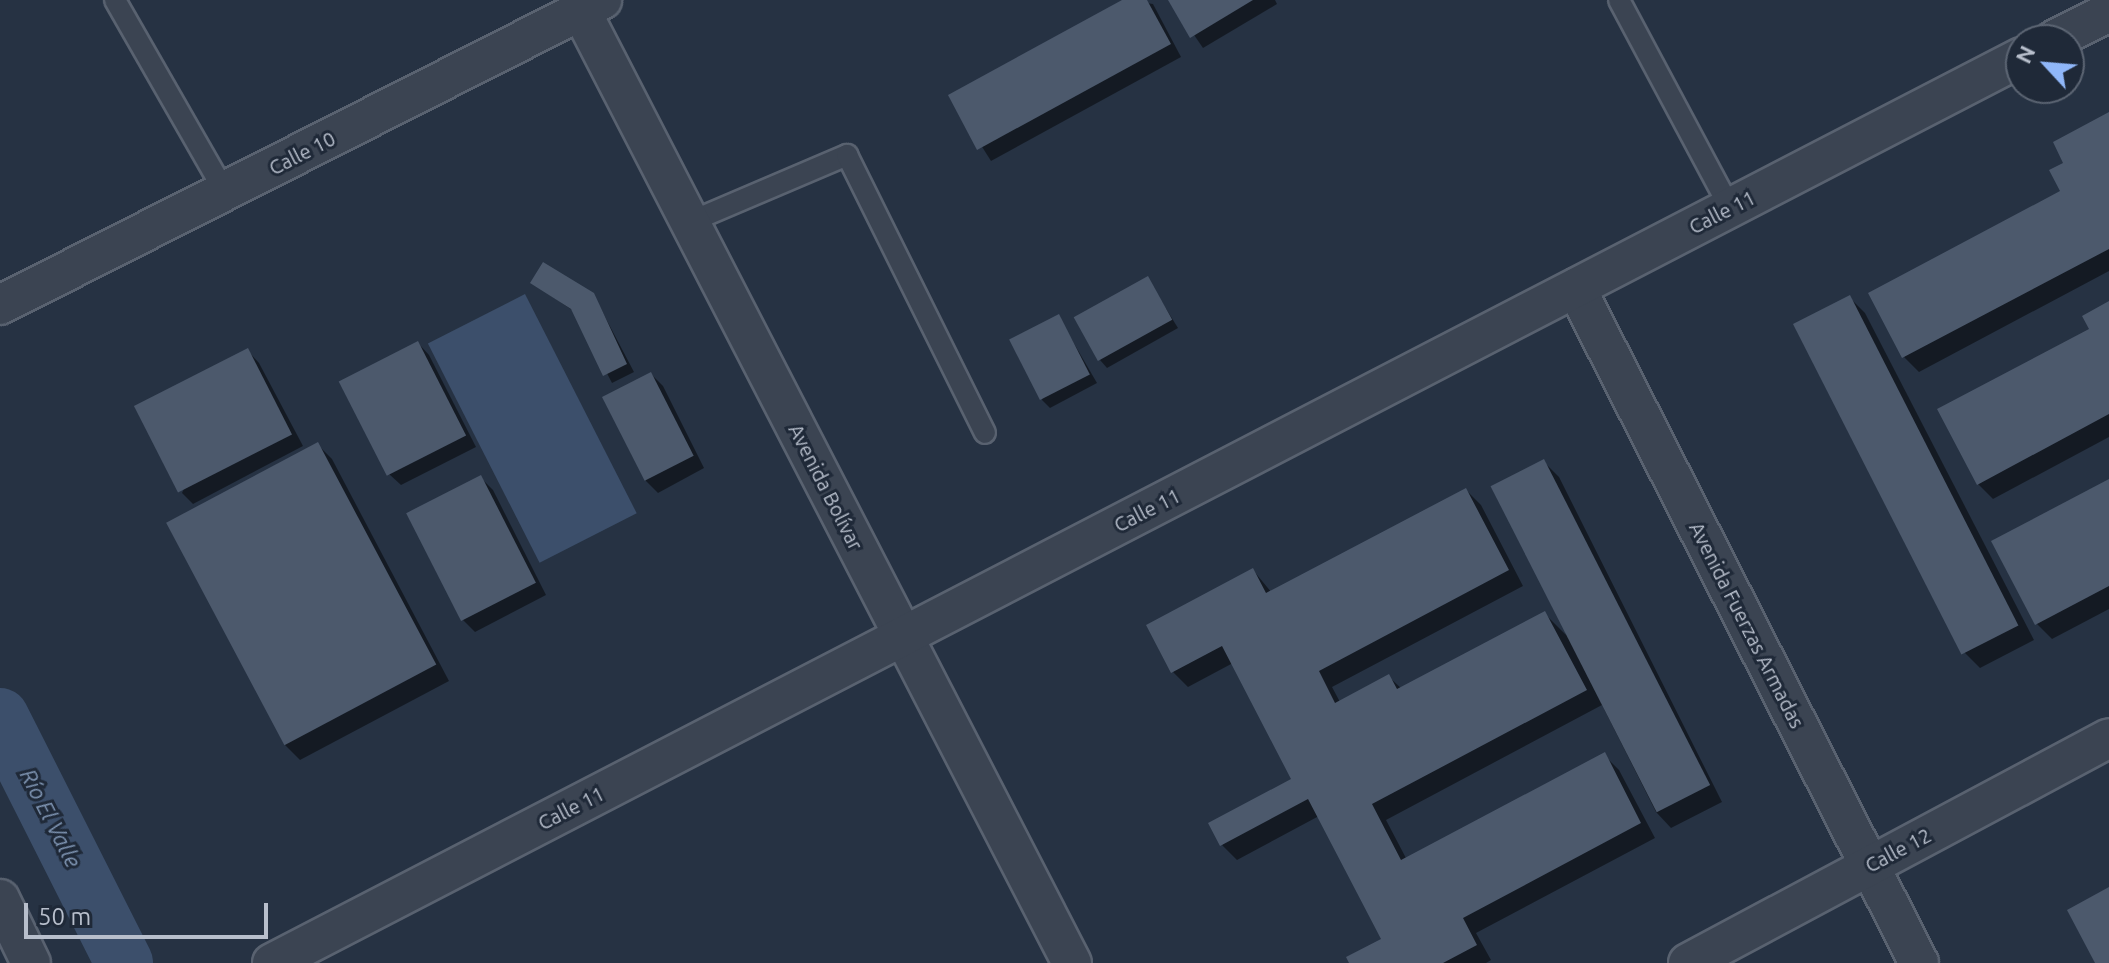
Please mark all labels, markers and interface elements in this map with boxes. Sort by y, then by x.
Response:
north arrow [2005,24,2085,104]
text: N [2010,41,2040,67]
street label: Calle 10 [265,126,339,180]
street label: Calle 11 [1685,185,1759,239]
street label: Avenida Bolívar [784,420,868,554]
street label: Calle 11 [1110,483,1184,537]
street label: Avenida Fuerzas Armadas [1685,518,1809,732]
water label: Río El Valle [15,764,87,872]
street label: Calle 11 [534,781,608,835]
street label: Calle 12 [1861,823,1935,877]
scale bar [28,887,272,937]
text: 50 m [38,903,91,930]

